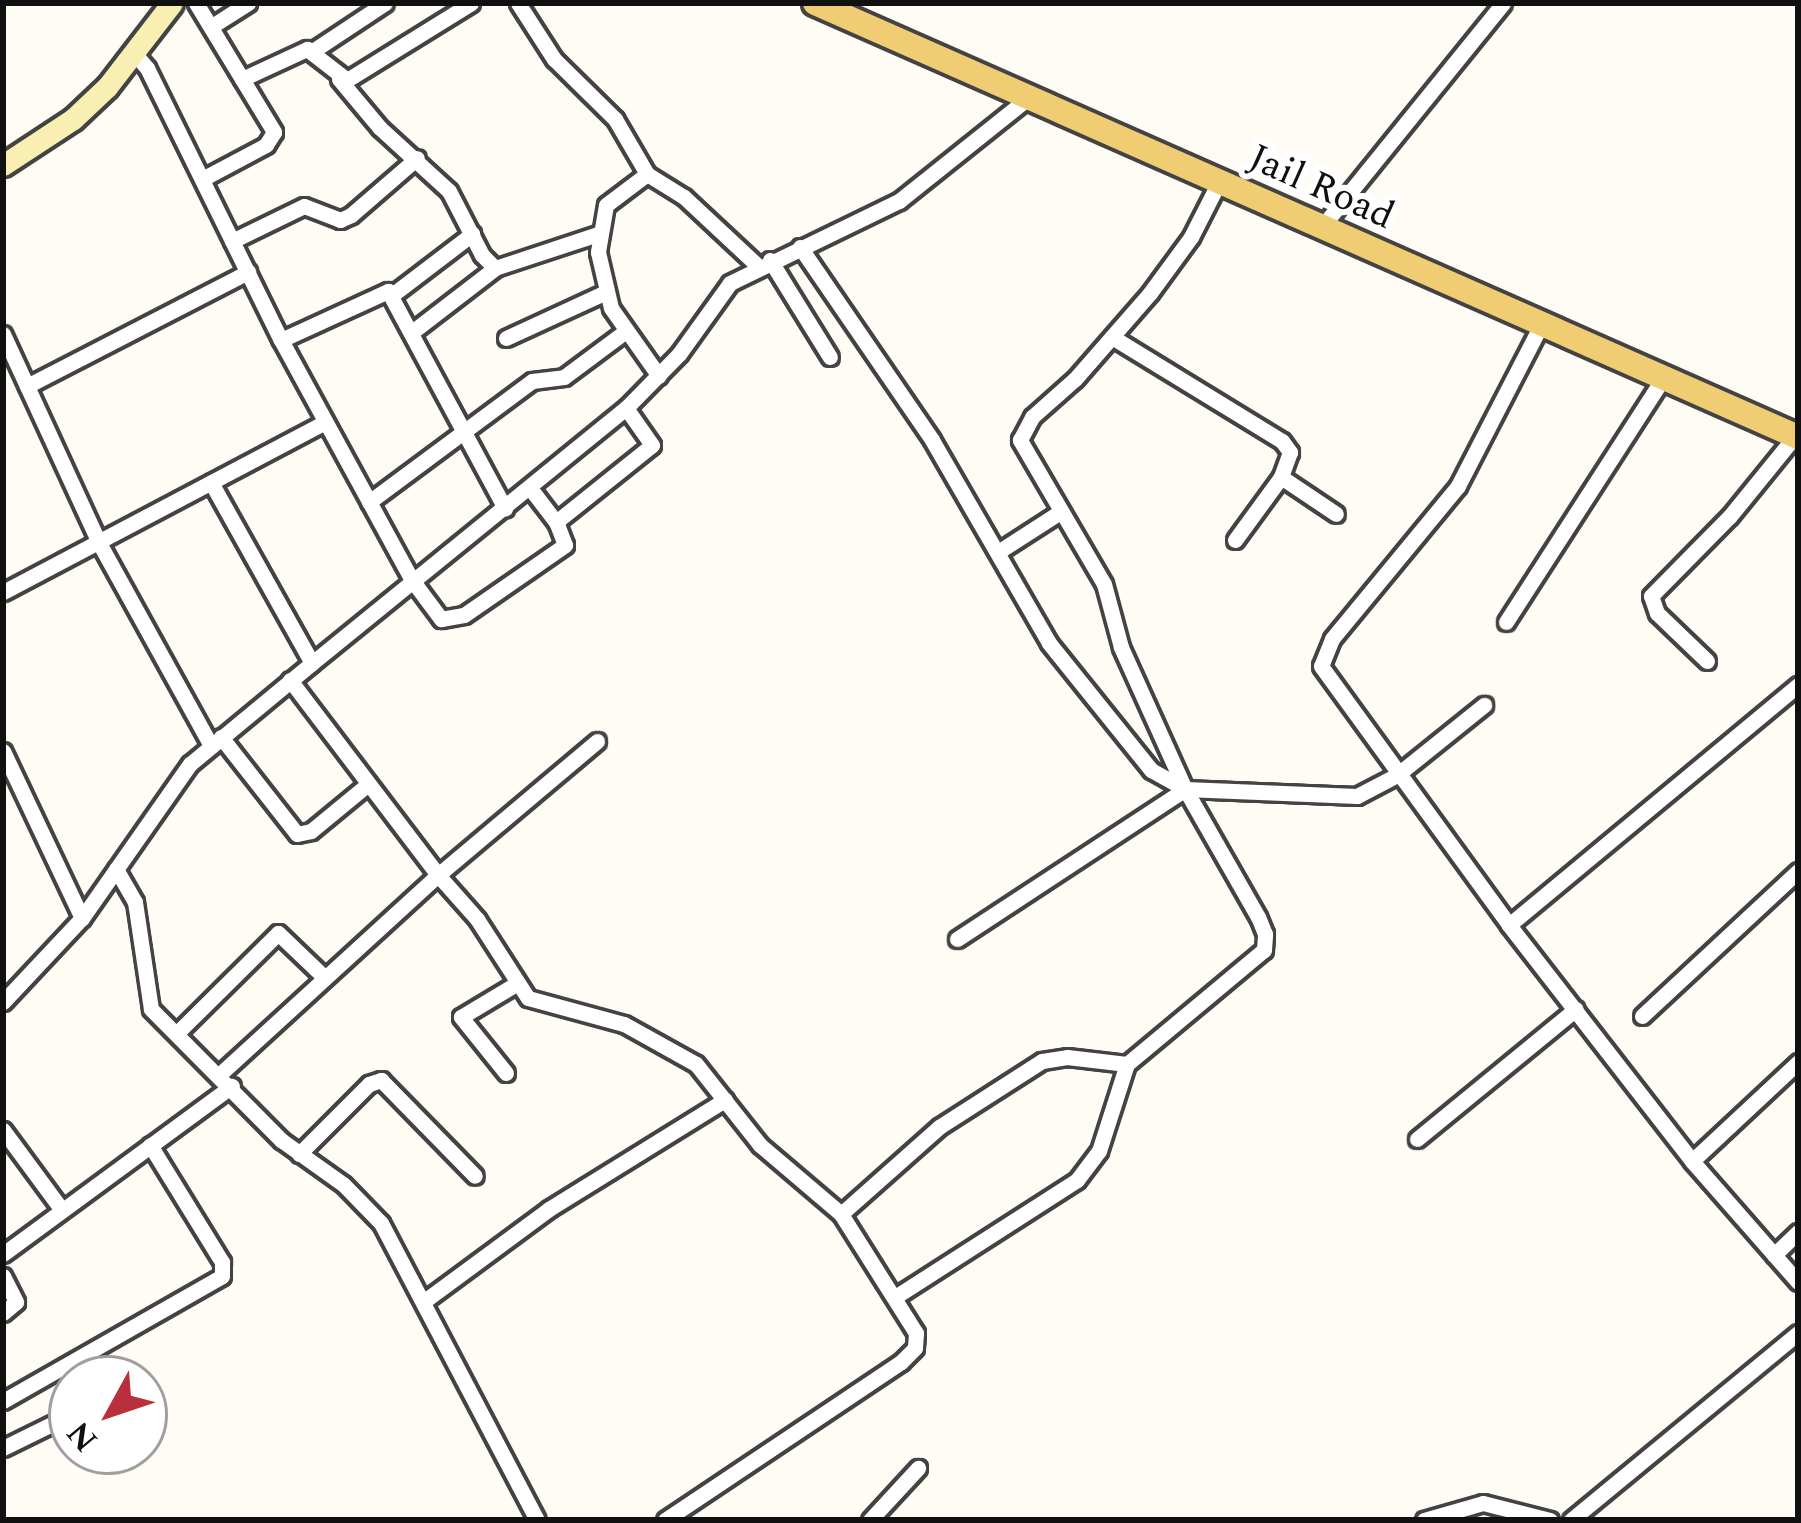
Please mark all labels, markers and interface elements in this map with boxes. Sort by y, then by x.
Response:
street label: Jail Road [1241,135,1401,241]
north arrow [48,1355,168,1475]
text: N [55,1410,111,1463]

